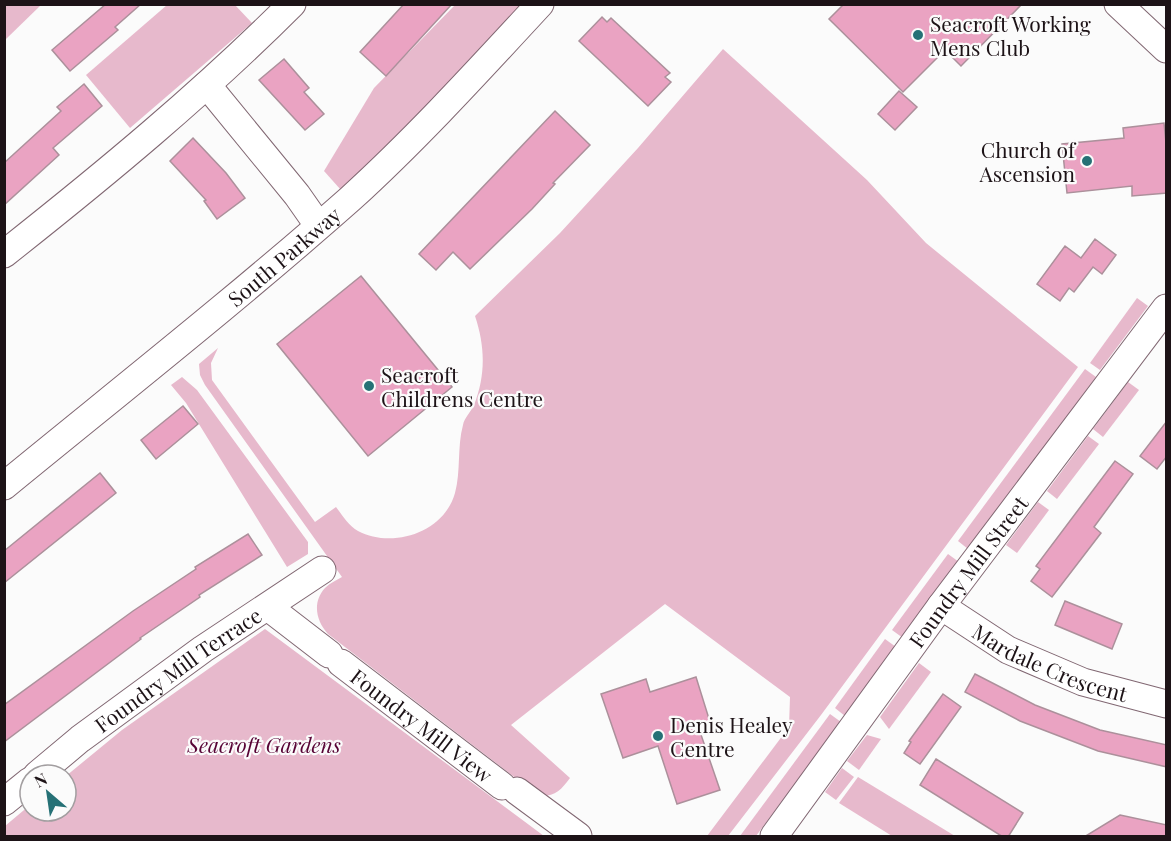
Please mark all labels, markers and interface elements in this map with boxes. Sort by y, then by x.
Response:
place label: Seacroft Working Mens Club [930,9,1091,61]
marker: Seacroft Working Mens Club [911,28,925,42]
place label: Church of Ascension [978,135,1077,187]
marker: Church of Ascension [1080,154,1094,168]
street label: South Parkway [221,200,346,312]
place label: Seacroft Childrens Centre [381,360,543,412]
marker: Seacroft Childrens Centre [362,379,376,393]
street label: Foundry Mill Street [902,489,1034,653]
street label: Foundry Mill Terrace [88,600,266,738]
street label: Mardale Crescent [968,617,1131,707]
street label: Foundry Mill View [346,662,499,788]
place label: Denis Healey Centre [670,710,793,762]
marker: Denis Healey Centre [651,729,665,743]
park label: Seacroft Gardens [186,730,341,758]
north arrow [18,763,78,823]
text: N [30,767,51,791]

